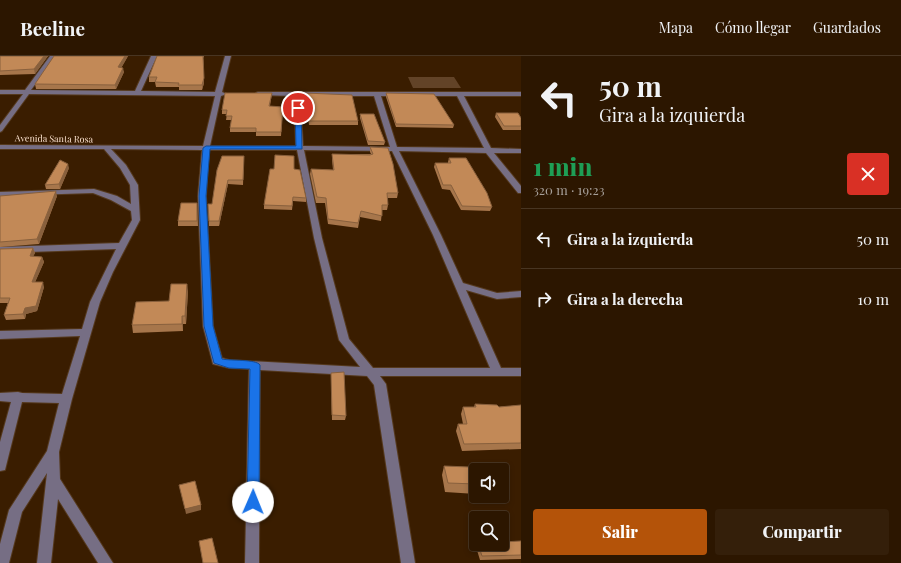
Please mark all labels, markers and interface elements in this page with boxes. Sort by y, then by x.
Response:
text: Beeline [20,15,85,41]
text: Mapa [659,18,693,37]
text: Cómo llegar [715,18,791,37]
text: Guardados [813,18,881,37]
text: 50 m [599,67,662,104]
icon: left [533,72,585,124]
pin [281,91,315,125]
icon: arrive [287,97,309,119]
text: Gira a la izquierda [599,103,745,127]
street label: Avenida Santa Rosa [14,131,94,145]
text: 1 min [533,150,592,182]
button: close [847,153,889,195]
text: 320 m · 19:23 [533,181,605,198]
icon: left [533,228,555,250]
text: Gira a la izquierda [567,229,693,249]
text: 50 m [857,229,889,249]
icon: right [533,288,555,310]
text: Gira a la derecha [567,289,683,309]
text: 10 m [857,289,889,309]
map controls [469,463,509,551]
button: sound [469,463,509,503]
position arrow [232,481,274,523]
button: Salir [533,509,707,555]
button: Compartir [715,509,889,555]
button: search [469,511,509,551]

